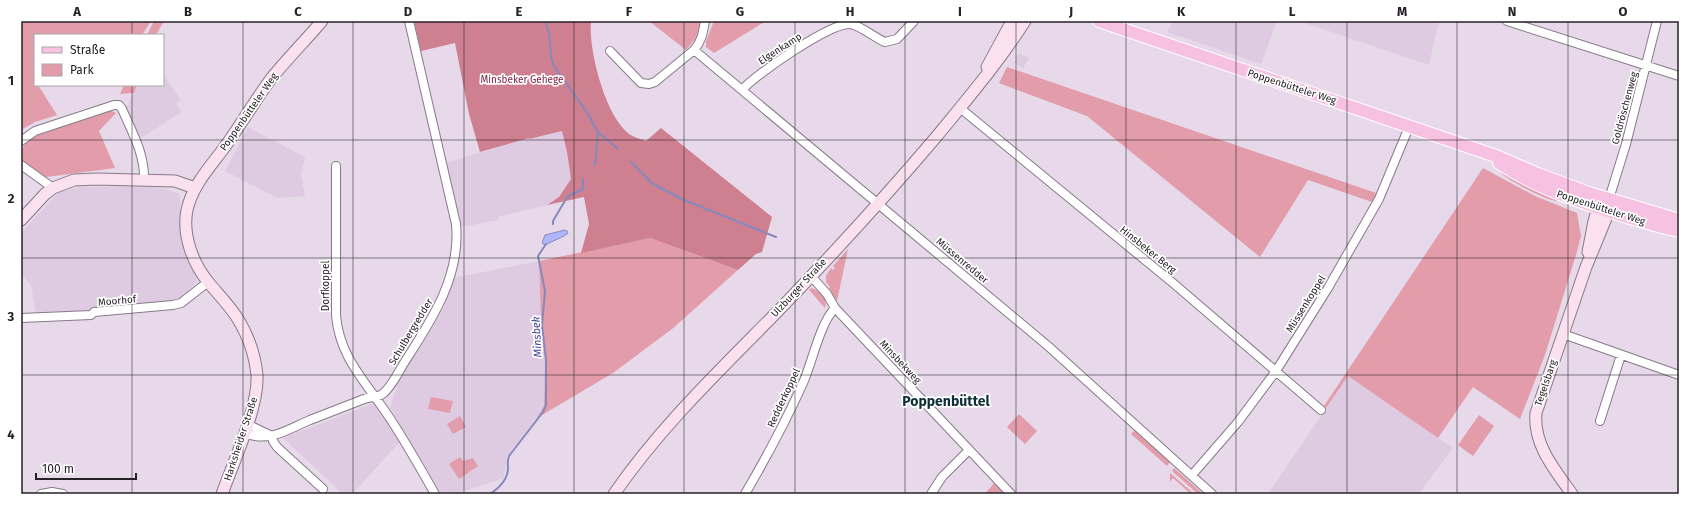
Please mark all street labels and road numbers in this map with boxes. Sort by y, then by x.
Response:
street label: Elgenkamp [756,30,804,68]
street label: Poppenbütteler Weg [1246,67,1339,107]
street label: Poppenbütteler Weg [218,70,281,153]
street label: Goldröschenweg [1610,70,1641,146]
street label: Poppenbütteler Weg [1555,188,1648,228]
street label: Hinsbeker Berg [1117,224,1179,277]
street label: Müssenredder [933,236,991,286]
street label: Ulzburger Straße [769,256,829,320]
street label: Dorfkoppel [320,261,332,311]
street label: Müssenkoppel [1284,273,1328,335]
street label: Moorhof [97,293,137,309]
street label: Schulbergredder [386,296,436,367]
street label: Minsbekweg [877,338,924,387]
street label: Tegelsbarg [1532,357,1560,408]
street label: Redderkoppel [765,367,803,429]
street label: Harksheider Straße [222,396,260,482]

